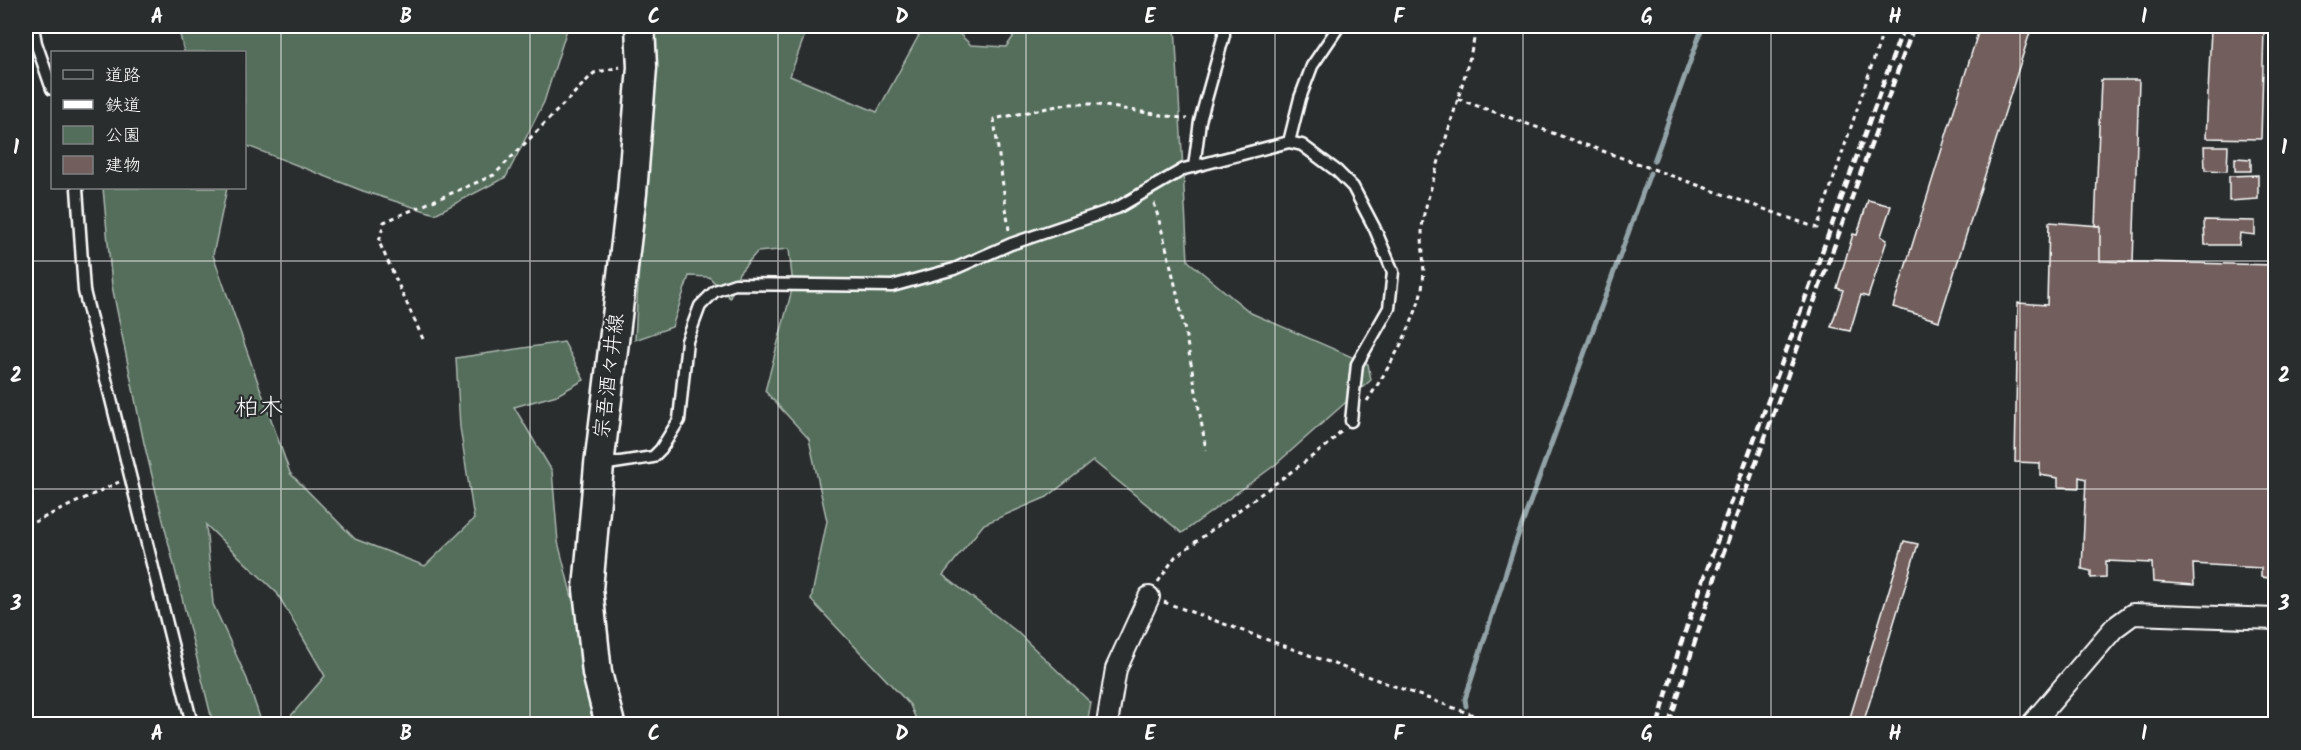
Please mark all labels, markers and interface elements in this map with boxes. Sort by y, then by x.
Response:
text: A [151,2,163,34]
text: B [400,2,412,34]
text: C [648,2,660,34]
text: D [895,2,909,34]
text: E [1144,2,1156,34]
text: F [1394,2,1406,34]
text: G [1641,2,1653,34]
text: H [1888,2,1902,34]
text: I [2141,2,2147,34]
legend [51,51,246,189]
text: 道路 [105,62,141,91]
text: 鉄道 [105,92,141,121]
text: 公園 [105,122,141,151]
text: 1 [13,133,19,165]
text: 1 [2281,133,2287,165]
text: 建物 [105,152,141,181]
street label: 宗吾酒々井線 [586,311,634,441]
text: 2 [10,361,22,393]
text: 2 [2278,361,2290,393]
district label: 柏木 [235,389,283,428]
text: 3 [10,589,22,621]
text: 3 [2278,589,2290,621]
text: A [151,719,163,750]
text: B [400,719,412,750]
text: C [648,719,660,750]
text: D [895,719,909,750]
text: E [1144,719,1156,750]
text: F [1394,719,1406,750]
text: G [1641,719,1653,750]
text: H [1888,719,1902,750]
text: I [2141,719,2147,750]

